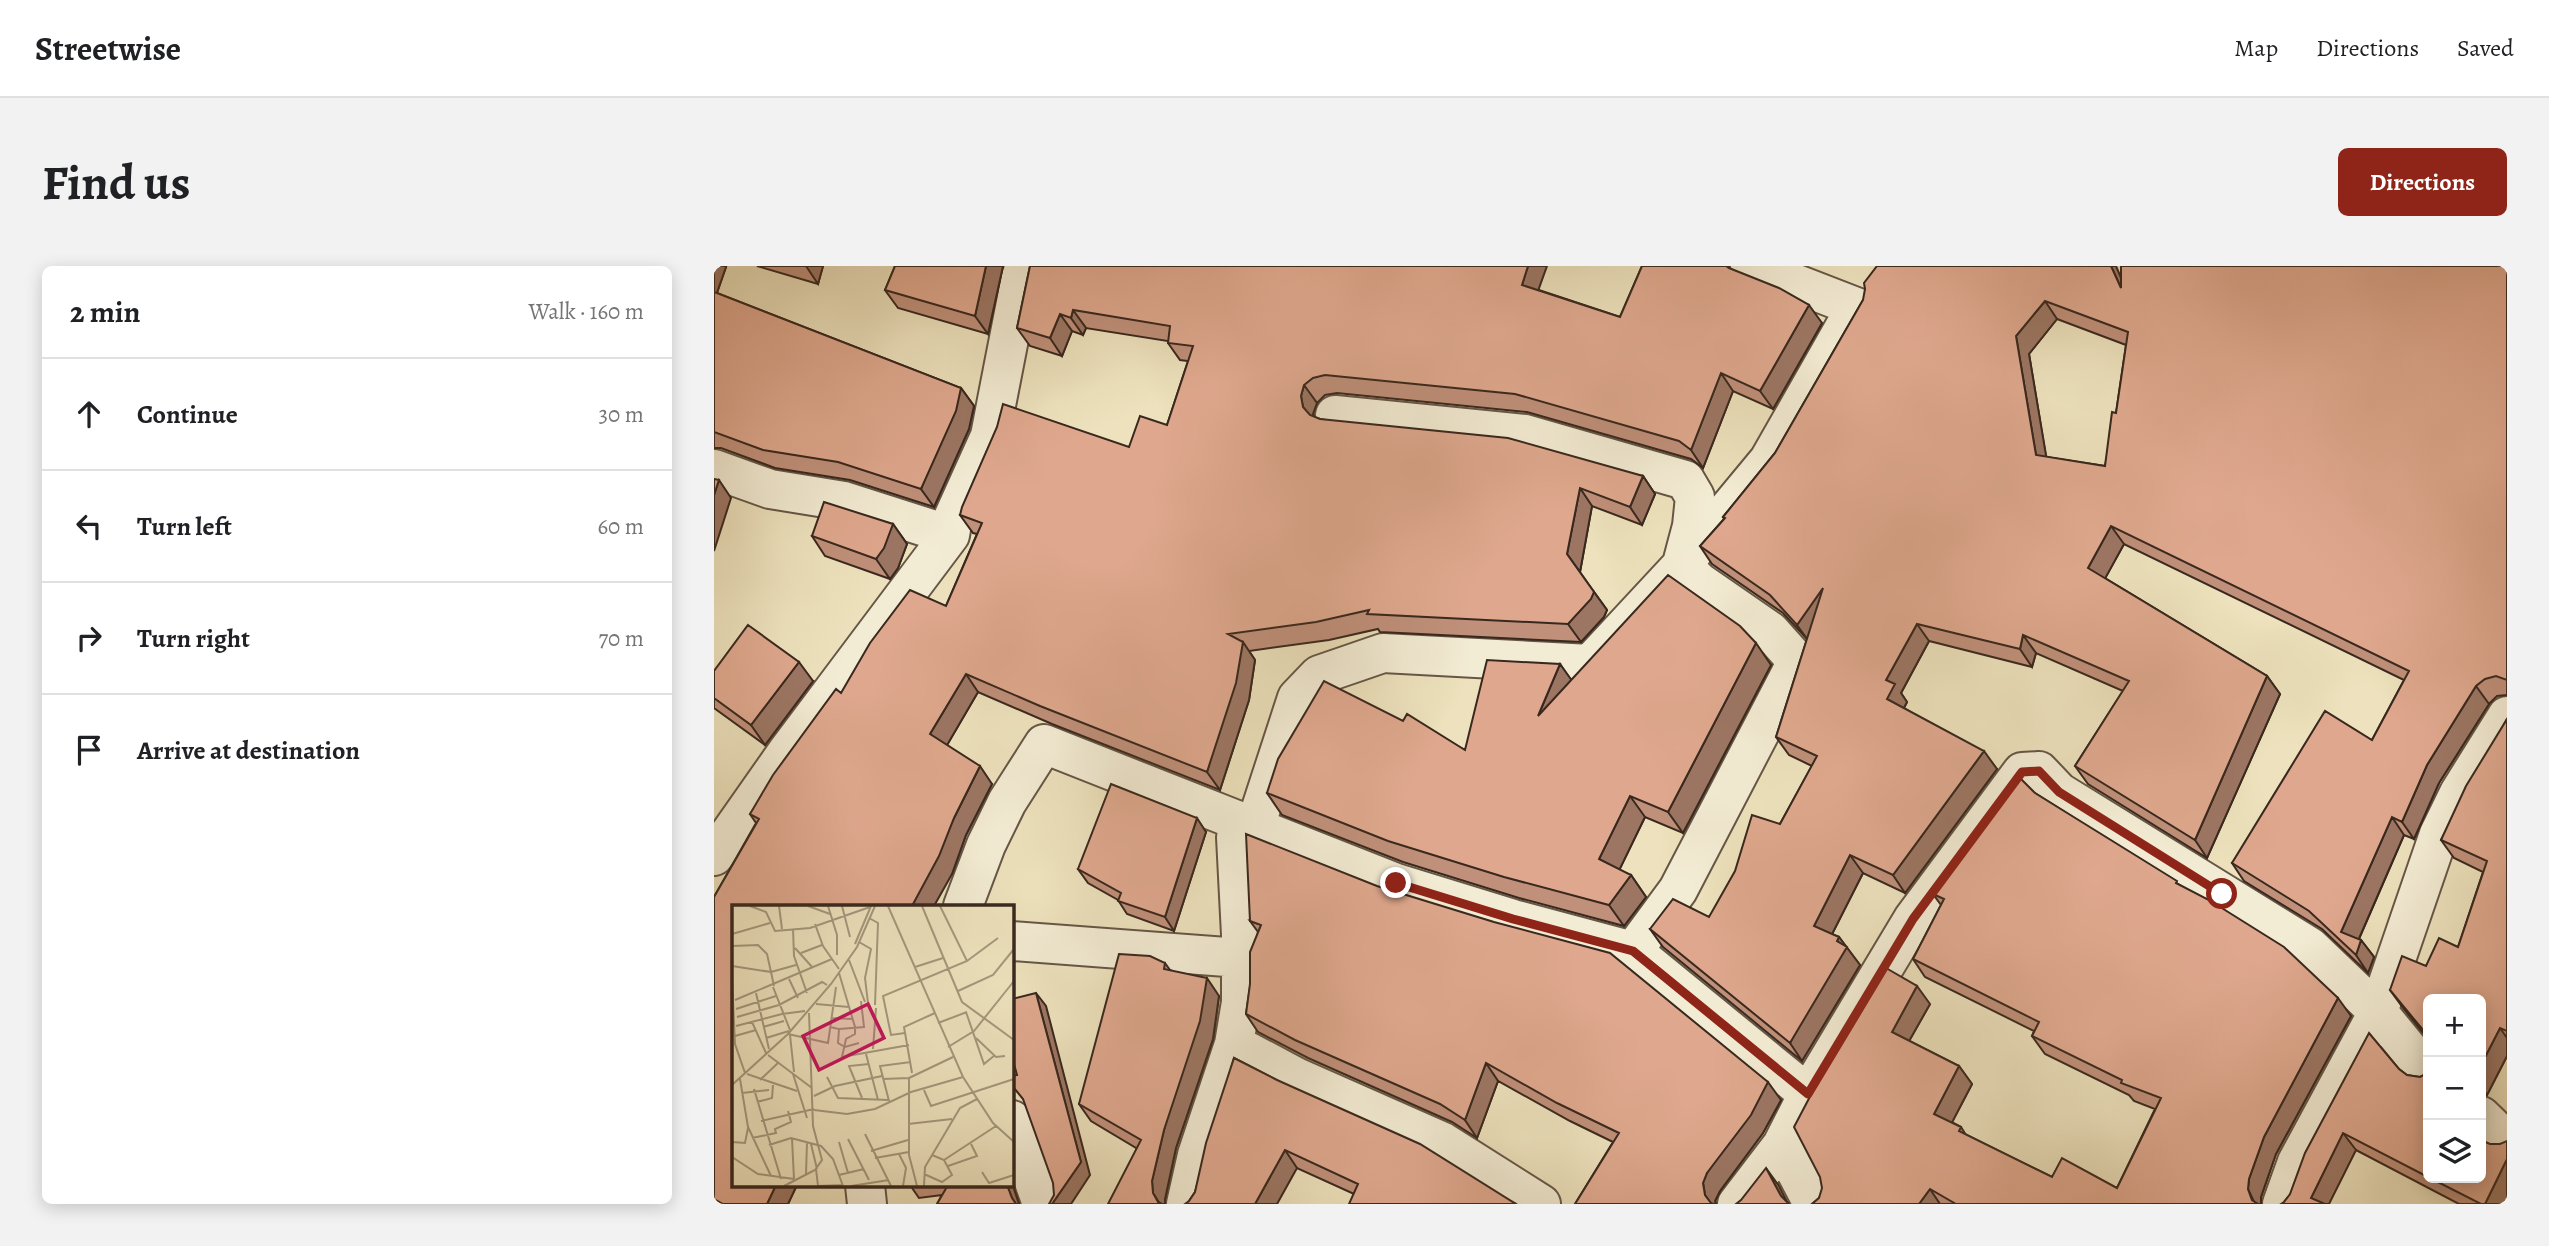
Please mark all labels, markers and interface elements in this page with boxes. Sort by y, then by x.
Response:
text: Streetwise [35,26,181,71]
text: Map [2234,32,2278,64]
text: Directions [2316,32,2419,64]
text: Saved [2457,32,2514,64]
button: Directions [2338,148,2507,216]
text: Find us [42,149,190,216]
text: 2 min [70,292,140,332]
text: Walk · 160 m [529,296,644,327]
icon: ahead [70,395,108,433]
text: Continue [137,397,238,432]
text: 30 m [598,399,644,430]
icon: left [70,507,108,545]
text: Turn left [137,509,232,544]
text: 60 m [597,511,644,542]
icon: right [70,619,108,657]
text: Turn right [137,621,250,656]
text: 70 m [598,623,644,654]
icon: arrive [70,731,108,769]
text: Arrive at destination [137,733,360,768]
route end [1380,867,1411,898]
route start [2206,878,2237,909]
inset map [732,905,1013,1186]
map controls [2423,994,2486,1183]
button: + [2423,994,2486,1057]
button: − [2423,1057,2486,1120]
button: layers [2423,1120,2486,1183]

